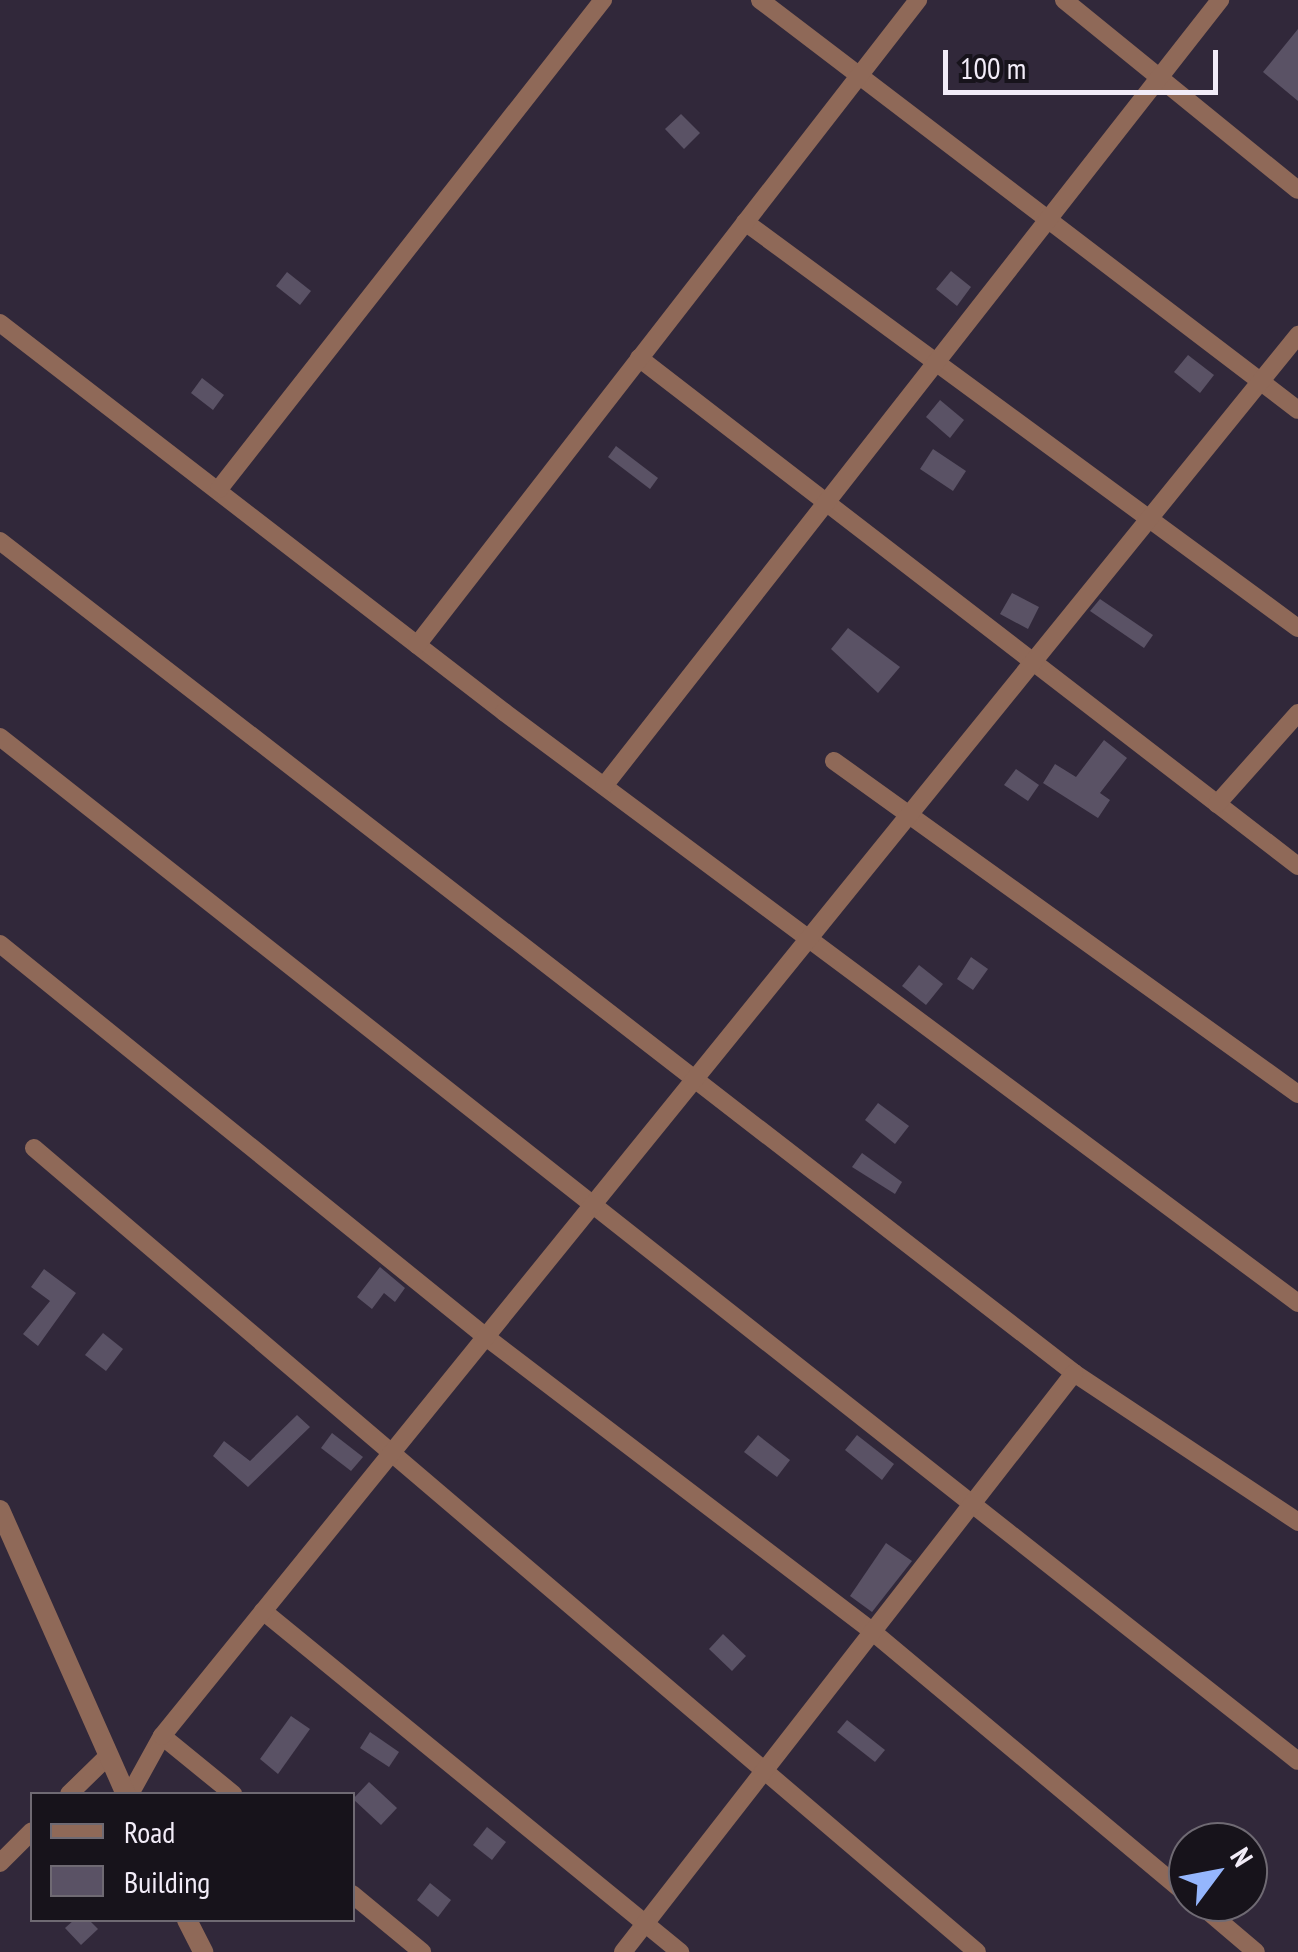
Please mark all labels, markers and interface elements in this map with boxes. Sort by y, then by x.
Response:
scale bar [948,30,1223,92]
text: 100 m [960,48,1026,87]
legend [30,1792,355,1922]
text: Road [124,1812,175,1851]
north arrow [1168,1822,1268,1922]
text: N [1222,1841,1262,1873]
text: Building [124,1862,210,1901]

